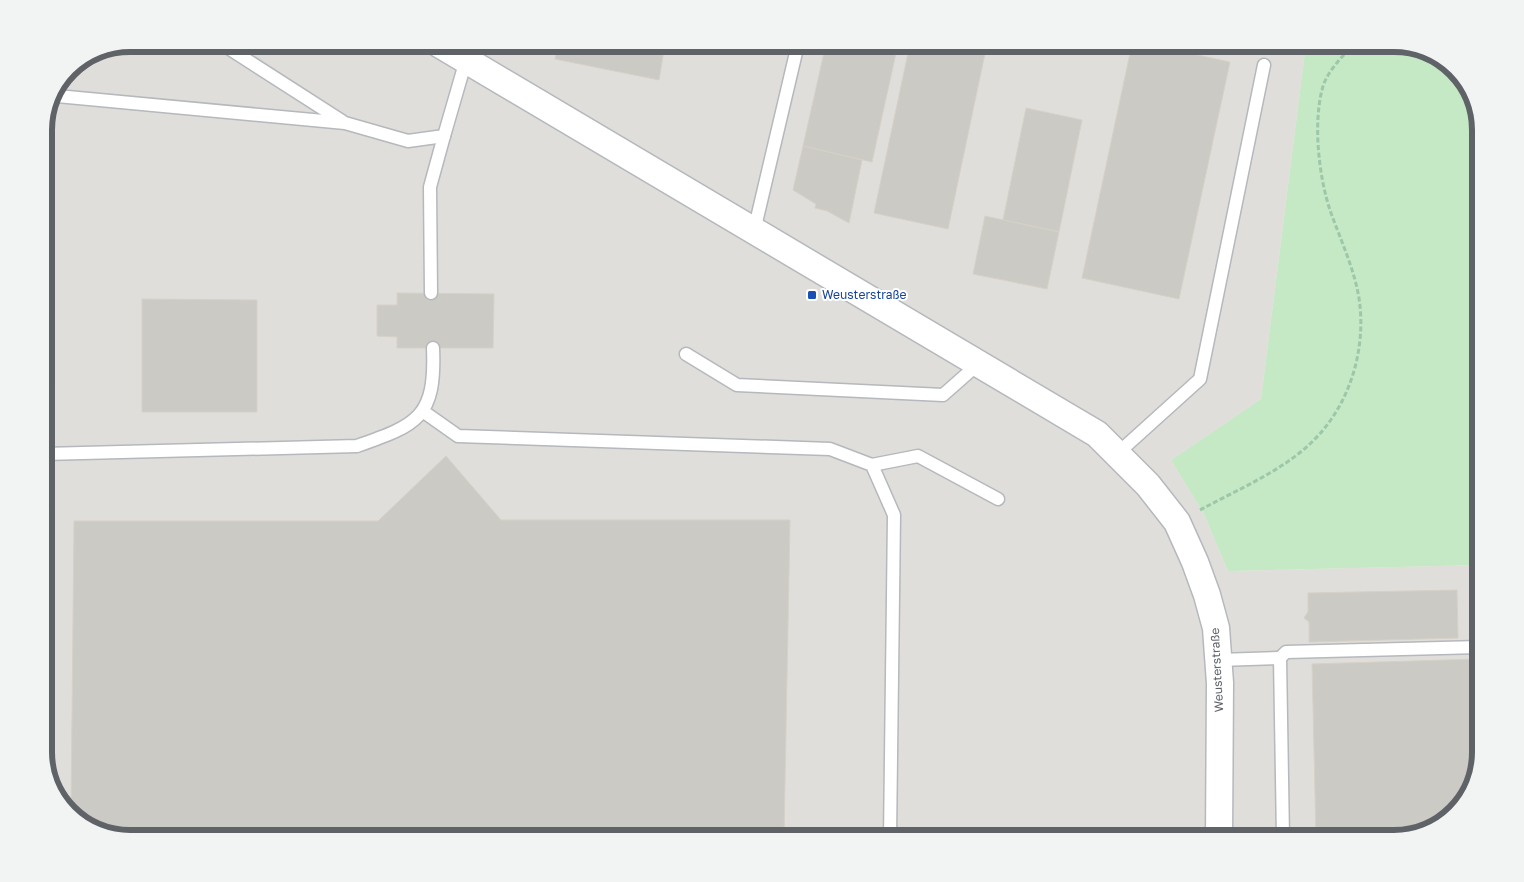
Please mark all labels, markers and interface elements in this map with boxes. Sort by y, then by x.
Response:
place label: Weusterstraße [822,287,907,302]
marker: Weusterstraße [806,289,818,301]
street label: Weusterstraße [1207,627,1226,713]

